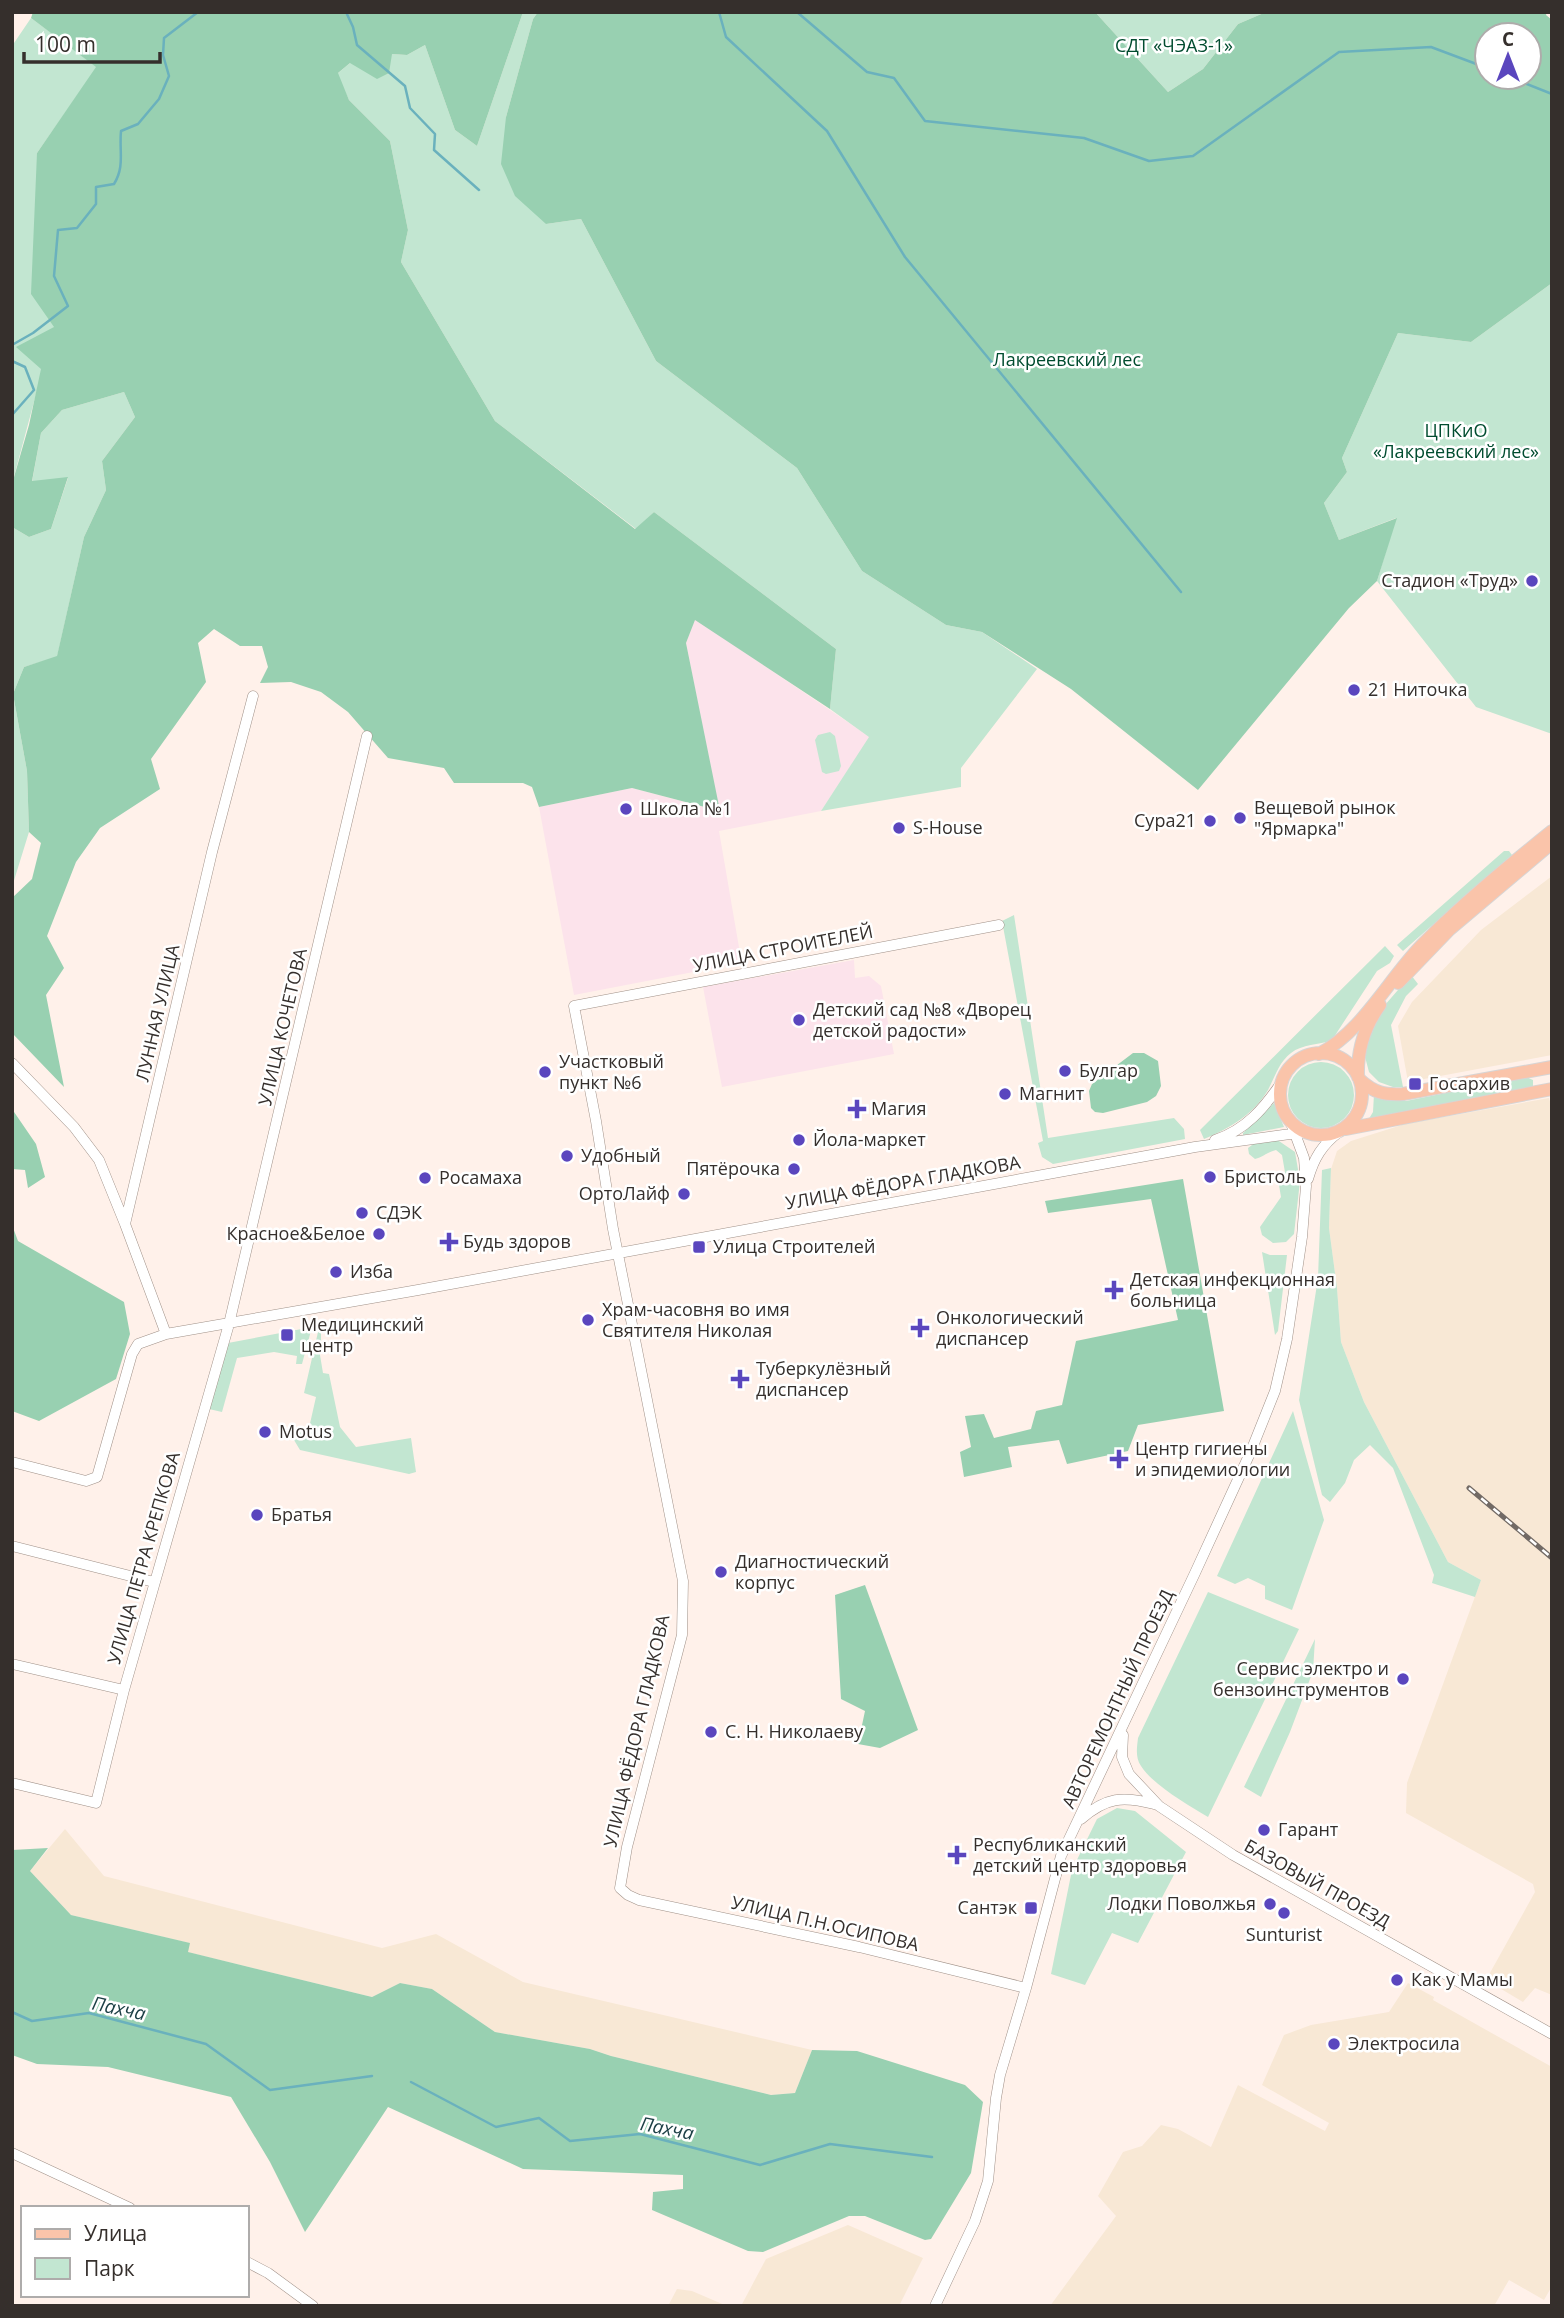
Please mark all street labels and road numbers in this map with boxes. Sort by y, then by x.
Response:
street label: УЛИЦА СТРОИТЕЛЕЙ [691,919,875,977]
street label: ЛУННАЯ УЛИЦА [130,941,185,1084]
street label: УЛИЦА КОЧЕТОВА [252,945,312,1108]
street label: УЛИЦА ФЁДОРА ГЛАДКОВА [784,1149,1023,1214]
street label: УЛИЦА ПЕТРА КРЕПКОВА [101,1448,185,1667]
street label: АВТОРЕМОНТНЫЙ ПРОЕЗД [1056,1585,1178,1812]
street label: УЛИЦА ФЁДОРА ГЛАДКОВА [598,1612,675,1849]
street label: БАЗОВЫЙ ПРОЕЗД [1240,1833,1395,1933]
street label: УЛИЦА П.Н.ОСИПОВА [729,1890,922,1956]

